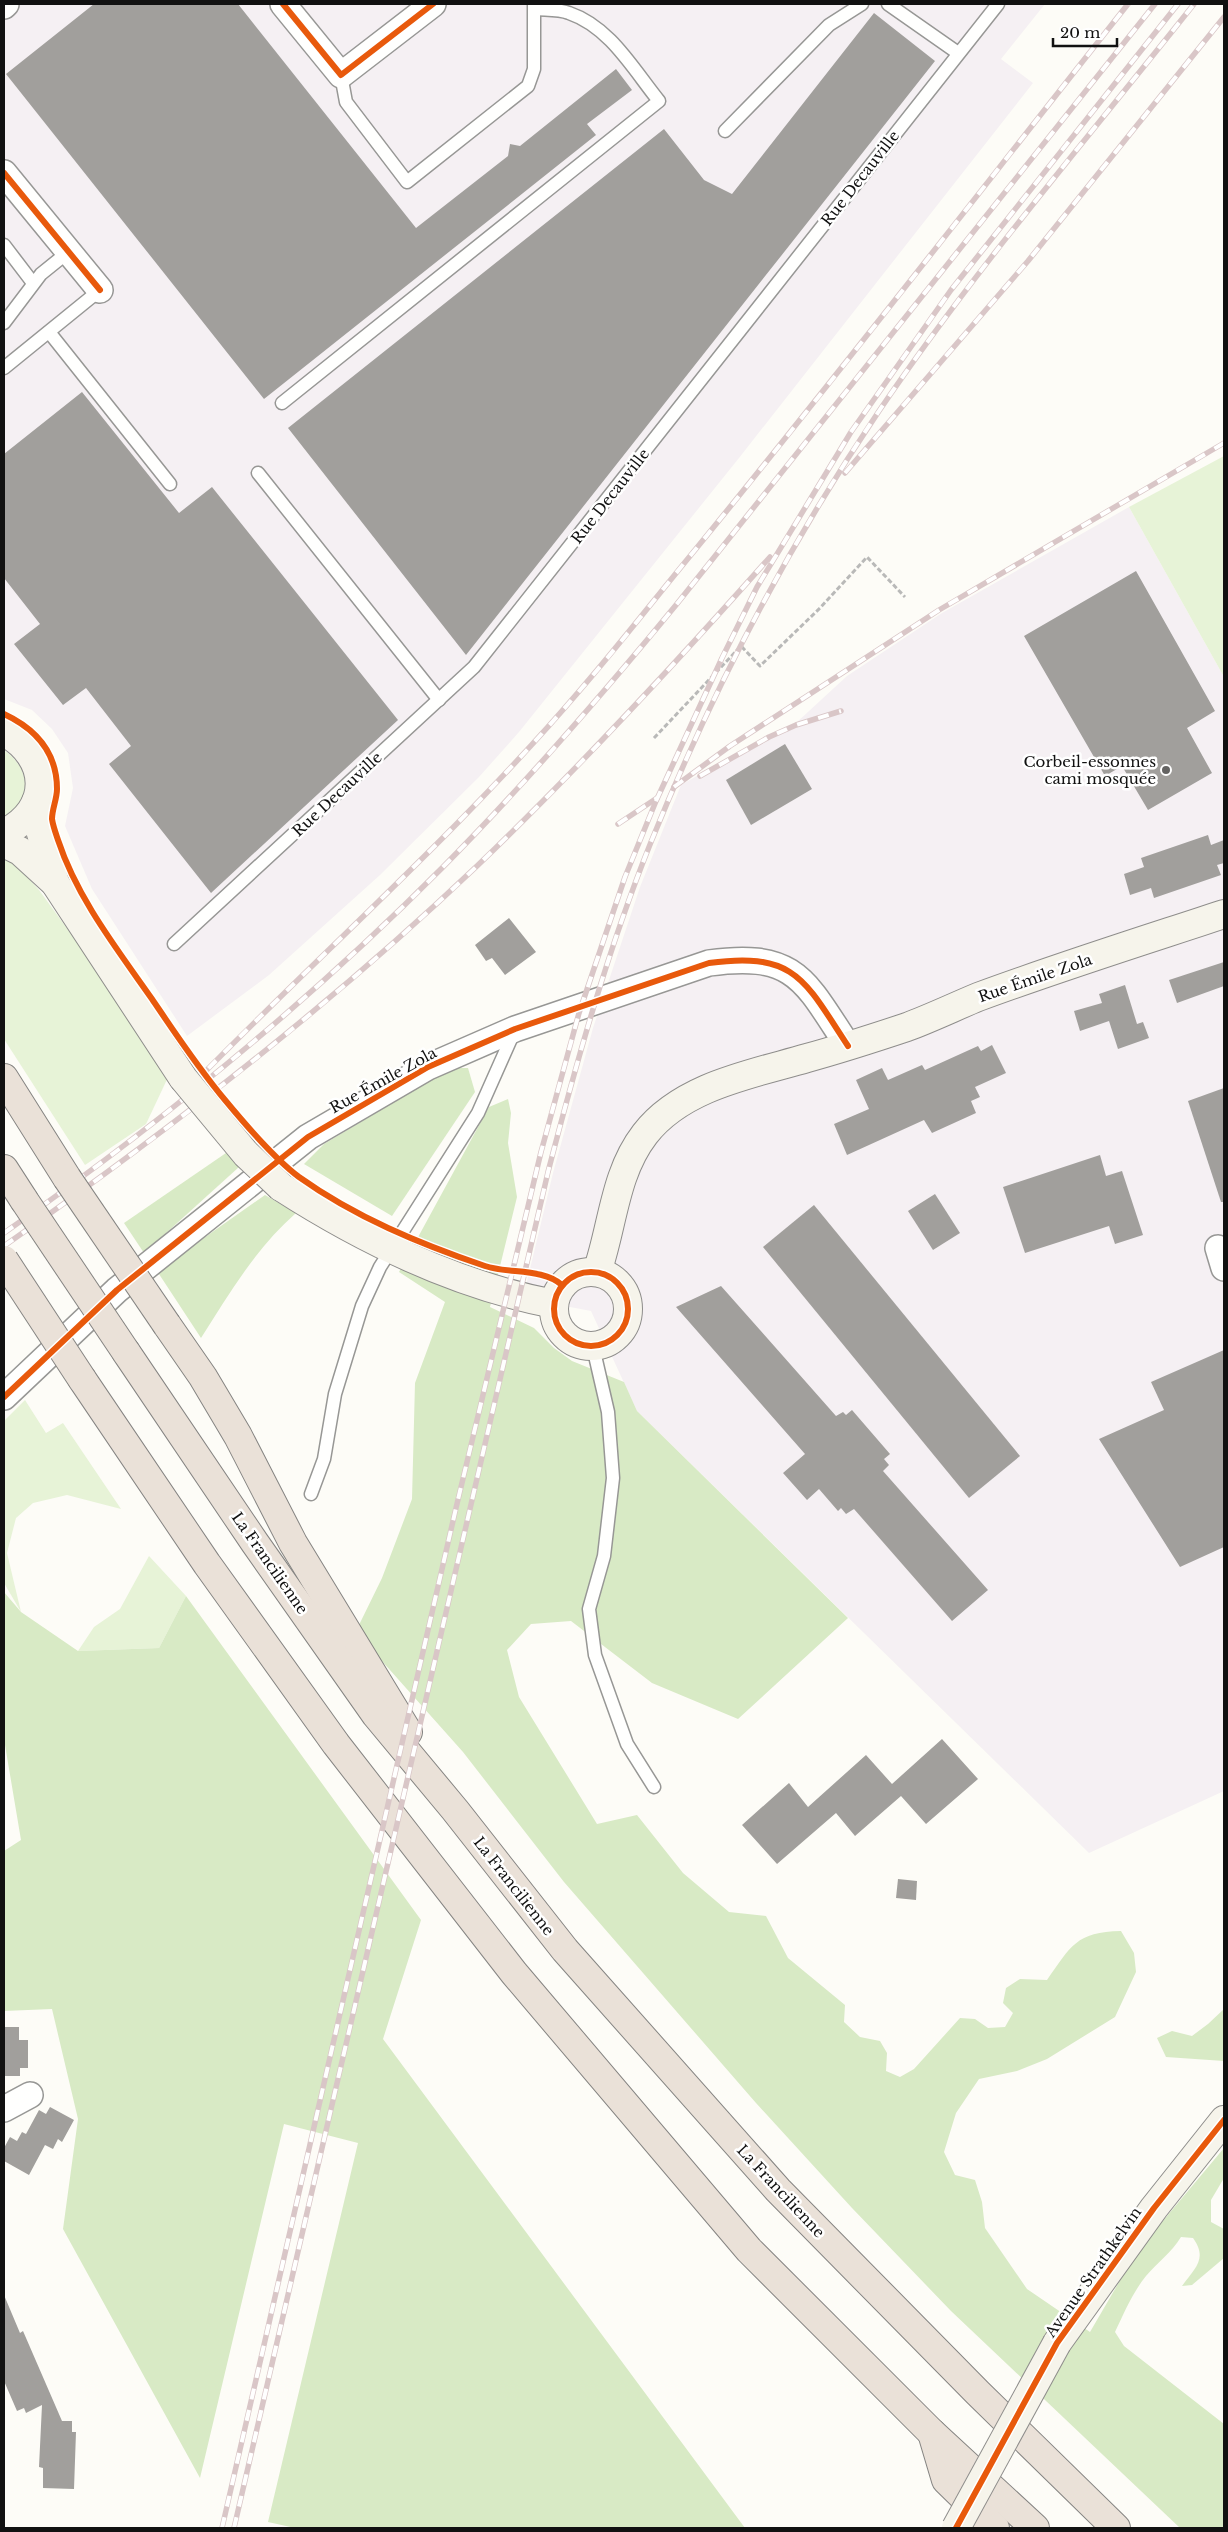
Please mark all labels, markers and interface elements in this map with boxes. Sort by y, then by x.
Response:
scale bar [1053,15,1117,47]
text: 20 m [1060,23,1100,42]
street label: Rue Decauville [817,127,903,229]
street label: Rue Decauville [567,445,653,547]
street label: Rue Decauville [288,748,386,840]
place label: Corbeil-essonnes cami mosquée [1024,752,1156,788]
marker: Corbeil-essonnes cami mosquée [1160,764,1172,776]
street label: Rue Émile Zola [976,949,1095,1006]
street label: Rue Émile Zola [326,1042,440,1117]
street label: La Francilienne [228,1508,312,1618]
street label: La Francilienne [470,1833,558,1939]
street label: La Francilienne [733,2141,829,2241]
street label: Avenue Strathkelvin [1040,2203,1145,2342]

